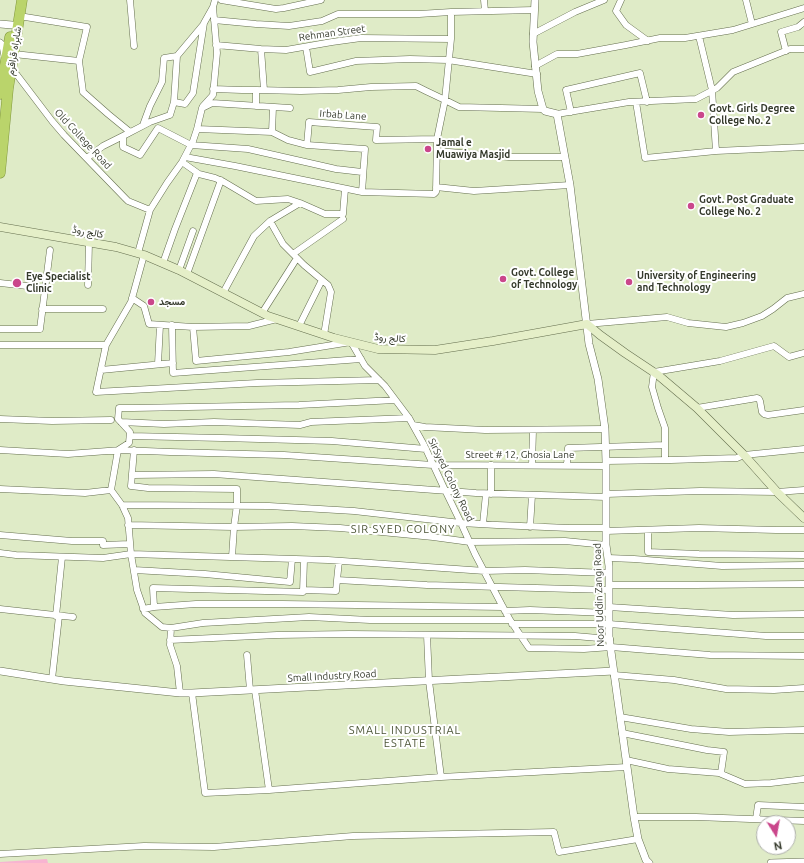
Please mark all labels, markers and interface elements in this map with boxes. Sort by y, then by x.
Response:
street label: Rehman Street [298,22,366,44]
street label: شاہراہ قراقرم [4,26,24,76]
place label: Govt. Girls Degree College No. 2 [709,103,795,126]
street label: Old College Road [52,106,114,172]
street label: Irbab Lane [319,107,367,123]
marker: Govt. Girls Degree College No. 2 [696,110,706,120]
place label: Jamal e Muawiya Masjid [436,137,510,160]
marker: Jamal e Muawiya Masjid [423,144,433,154]
place label: Govt. Post Graduate College No. 2 [699,194,794,218]
marker: Govt. Post Graduate College No. 2 [686,201,696,211]
street label: کالج روڈ [71,223,105,241]
place label: Govt. College of Technology [511,267,577,290]
place label: University of Engineering and Technology [637,270,756,294]
place label: Eye Specialist Clinic [26,271,91,294]
marker: Govt. College of Technology [498,274,508,284]
marker: Eye Specialist Clinic [11,277,23,289]
marker: University of Engineering and Technology [624,277,634,287]
place label: مسجد [159,296,185,308]
marker: مسجد [146,297,156,307]
street label: کالج روڈ [374,331,406,345]
street label: SirSyed Colony Road [426,436,476,524]
street label: Street # 12, Ghosia Lane [466,449,574,461]
district label: SIR SYED COLONY [351,522,455,536]
street label: Noor Uddin Zangi Road [591,543,607,647]
street label: Small Industry Road [287,668,377,684]
district label: SMALL INDUSTRIAL ESTATE [349,723,461,749]
north arrow [756,815,796,855]
text: N [773,839,783,852]

